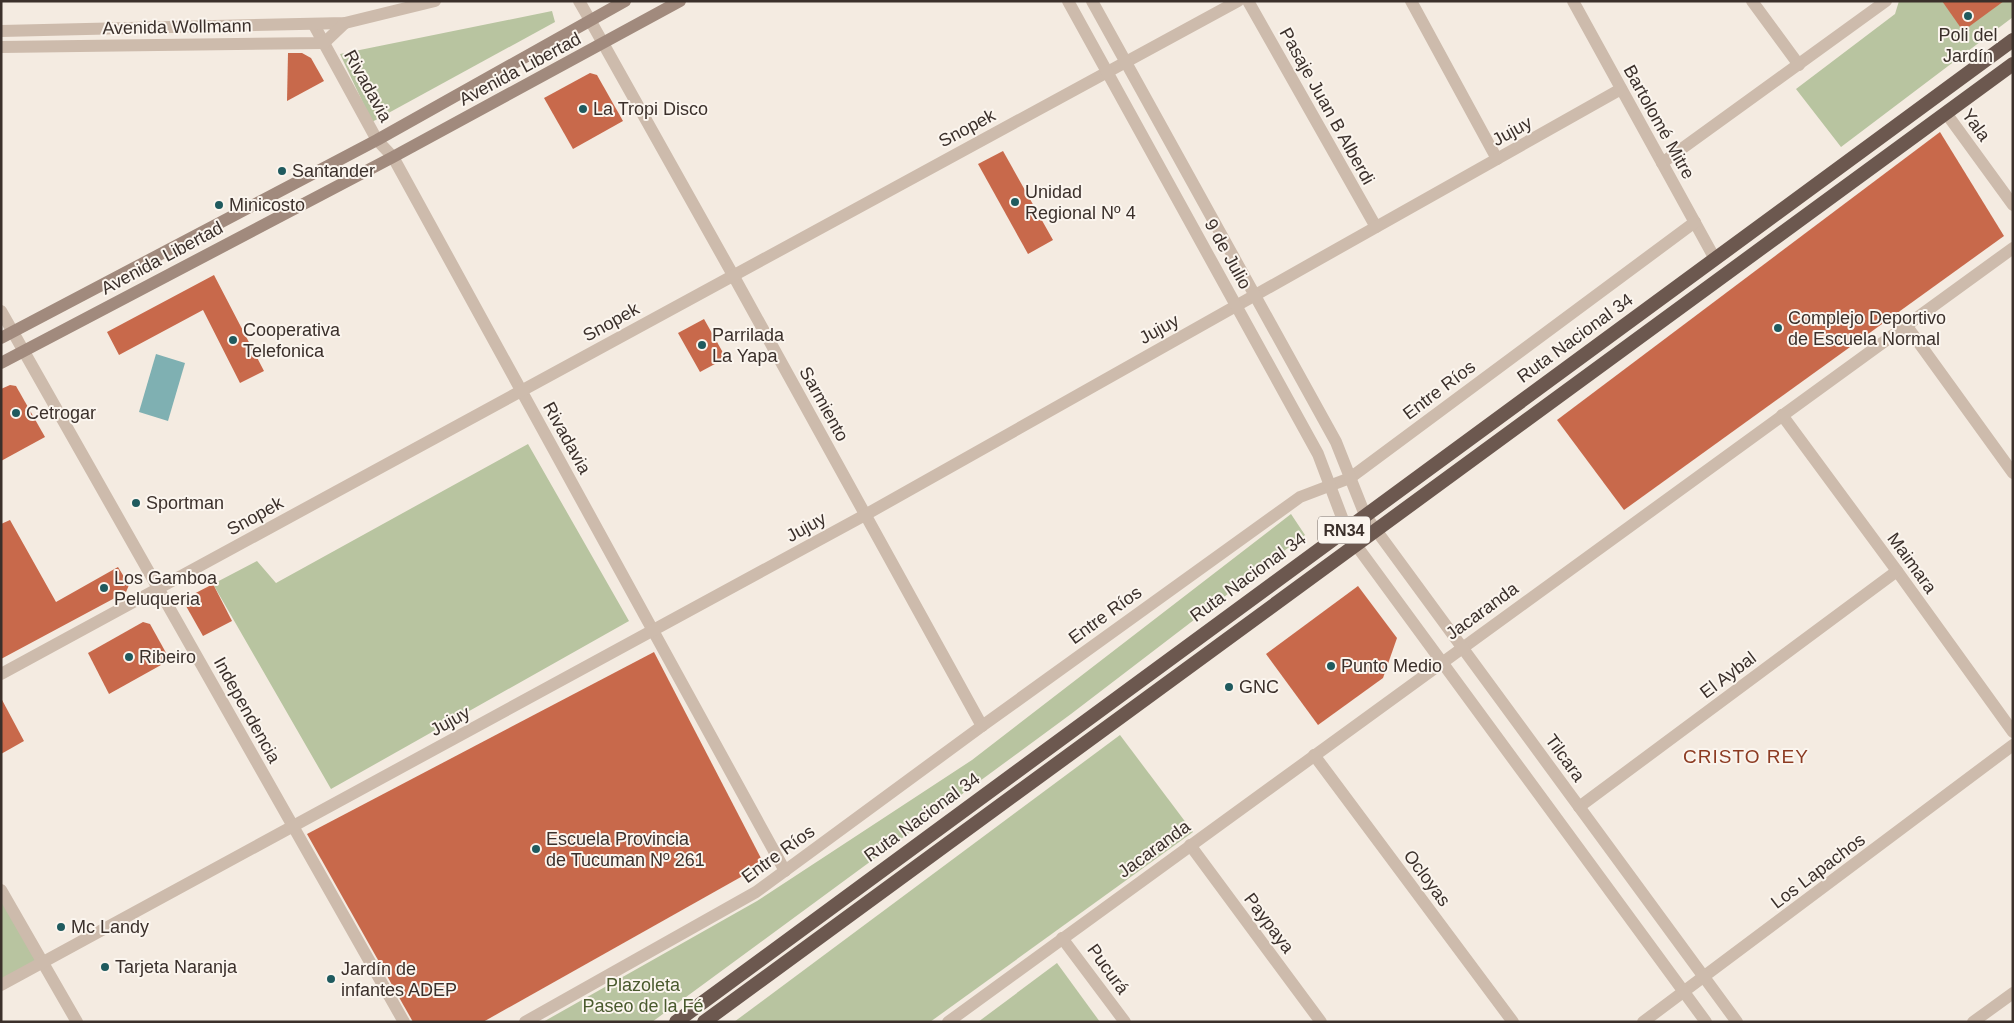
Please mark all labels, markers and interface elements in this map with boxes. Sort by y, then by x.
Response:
marker: Poli del Jardín [1962,10,1974,22]
street label: Avenida Wollmann [102,16,252,38]
street label: Pasaje Juan B Alberdi [1276,24,1378,188]
place label: Poli del Jardín [1938,25,1998,66]
street label: Avenida Libertad [456,29,584,109]
street label: Rivadavia [340,47,396,126]
street label: Bartolomé Mitre [1619,62,1699,182]
place label: La Tropi Disco [593,99,708,119]
marker: La Tropi Disco [577,103,589,115]
street label: Snopek [935,104,1000,151]
street label: Yala [1958,105,1995,146]
street label: Jujuy [1489,112,1535,150]
place label: Santander [292,161,375,181]
marker: Santander [276,165,288,177]
place label: Unidad Regional Nº 4 [1025,182,1136,223]
place label: Minicosto [229,195,305,215]
marker: Unidad Regional Nº 4 [1009,196,1021,208]
marker: Minicosto [213,199,225,211]
street label: 9 de Julio [1201,215,1255,293]
street label: Avenida Libertad [98,218,226,298]
street label: Ruta Nacional 34 [1513,289,1637,387]
street label: Snopek [579,298,643,346]
place label: Complejo Deportivo de Escuela Normal [1788,308,1946,349]
street label: Jujuy [1136,310,1182,348]
place label: Cooperativa Telefonica [243,320,341,361]
marker: Complejo Deportivo de Escuela Normal [1772,322,1784,334]
place label: Parrilada La Yapa [712,325,785,366]
marker: Cooperativa Telefonica [227,334,239,346]
marker: Parrilada La Yapa [696,339,708,351]
street label: Entre Ríos [1399,356,1479,424]
street label: Sarmiento [795,363,853,445]
street label: Rivadavia [539,399,595,478]
place label: Cetrogar [26,403,96,423]
marker: Cetrogar [10,407,22,419]
street label: Snopek [223,492,287,540]
place label: Sportman [146,493,224,513]
marker: Sportman [130,497,142,509]
street label: Jujuy [783,508,829,546]
road number: RN34 [1318,516,1370,544]
street label: Ruta Nacional 34 [1186,528,1310,626]
street label: Maimara [1883,529,1941,598]
place label: Los Gamboa Peluqueria [114,568,218,609]
street label: Jacaranda [1442,578,1523,644]
marker: Los Gamboa Peluqueria [98,582,110,594]
street label: Entre Ríos [1065,582,1145,648]
place label: Ribeiro [139,647,196,667]
street label: El Aybal [1696,648,1760,702]
marker: Ribeiro [123,651,135,663]
street label: Independencia [210,654,285,767]
place label: Punto Medio [1341,656,1442,676]
marker: Punto Medio [1325,660,1337,672]
place label: GNC [1239,677,1279,697]
marker: GNC [1223,681,1235,693]
street label: Jujuy [427,702,473,740]
street label: Tilcara [1541,731,1589,786]
district label: CRISTO REY [1683,746,1809,767]
street label: Ruta Nacional 34 [860,768,984,866]
street label: Jacaranda [1114,816,1195,882]
street label: Entre Ríos [738,821,818,887]
place label: Escuela Provincia de Tucuman Nº 261 [546,829,705,870]
street label: Los Lapachos [1767,829,1869,913]
marker: Escuela Provincia de Tucuman Nº 261 [530,843,542,855]
street label: Ocloyas [1399,846,1455,910]
street label: Paypaya [1240,889,1299,958]
place label: Mc Landy [71,917,149,937]
marker: Mc Landy [55,921,67,933]
street label: Pucurá [1083,940,1133,999]
place label: Tarjeta Naranja [115,957,238,977]
place label: Jardín de infantes ADEP [341,959,457,1000]
marker: Tarjeta Naranja [99,961,111,973]
marker: Jardín de infantes ADEP [325,973,337,985]
park label: Plazoleta Paseo de la Fé [582,975,704,1016]

